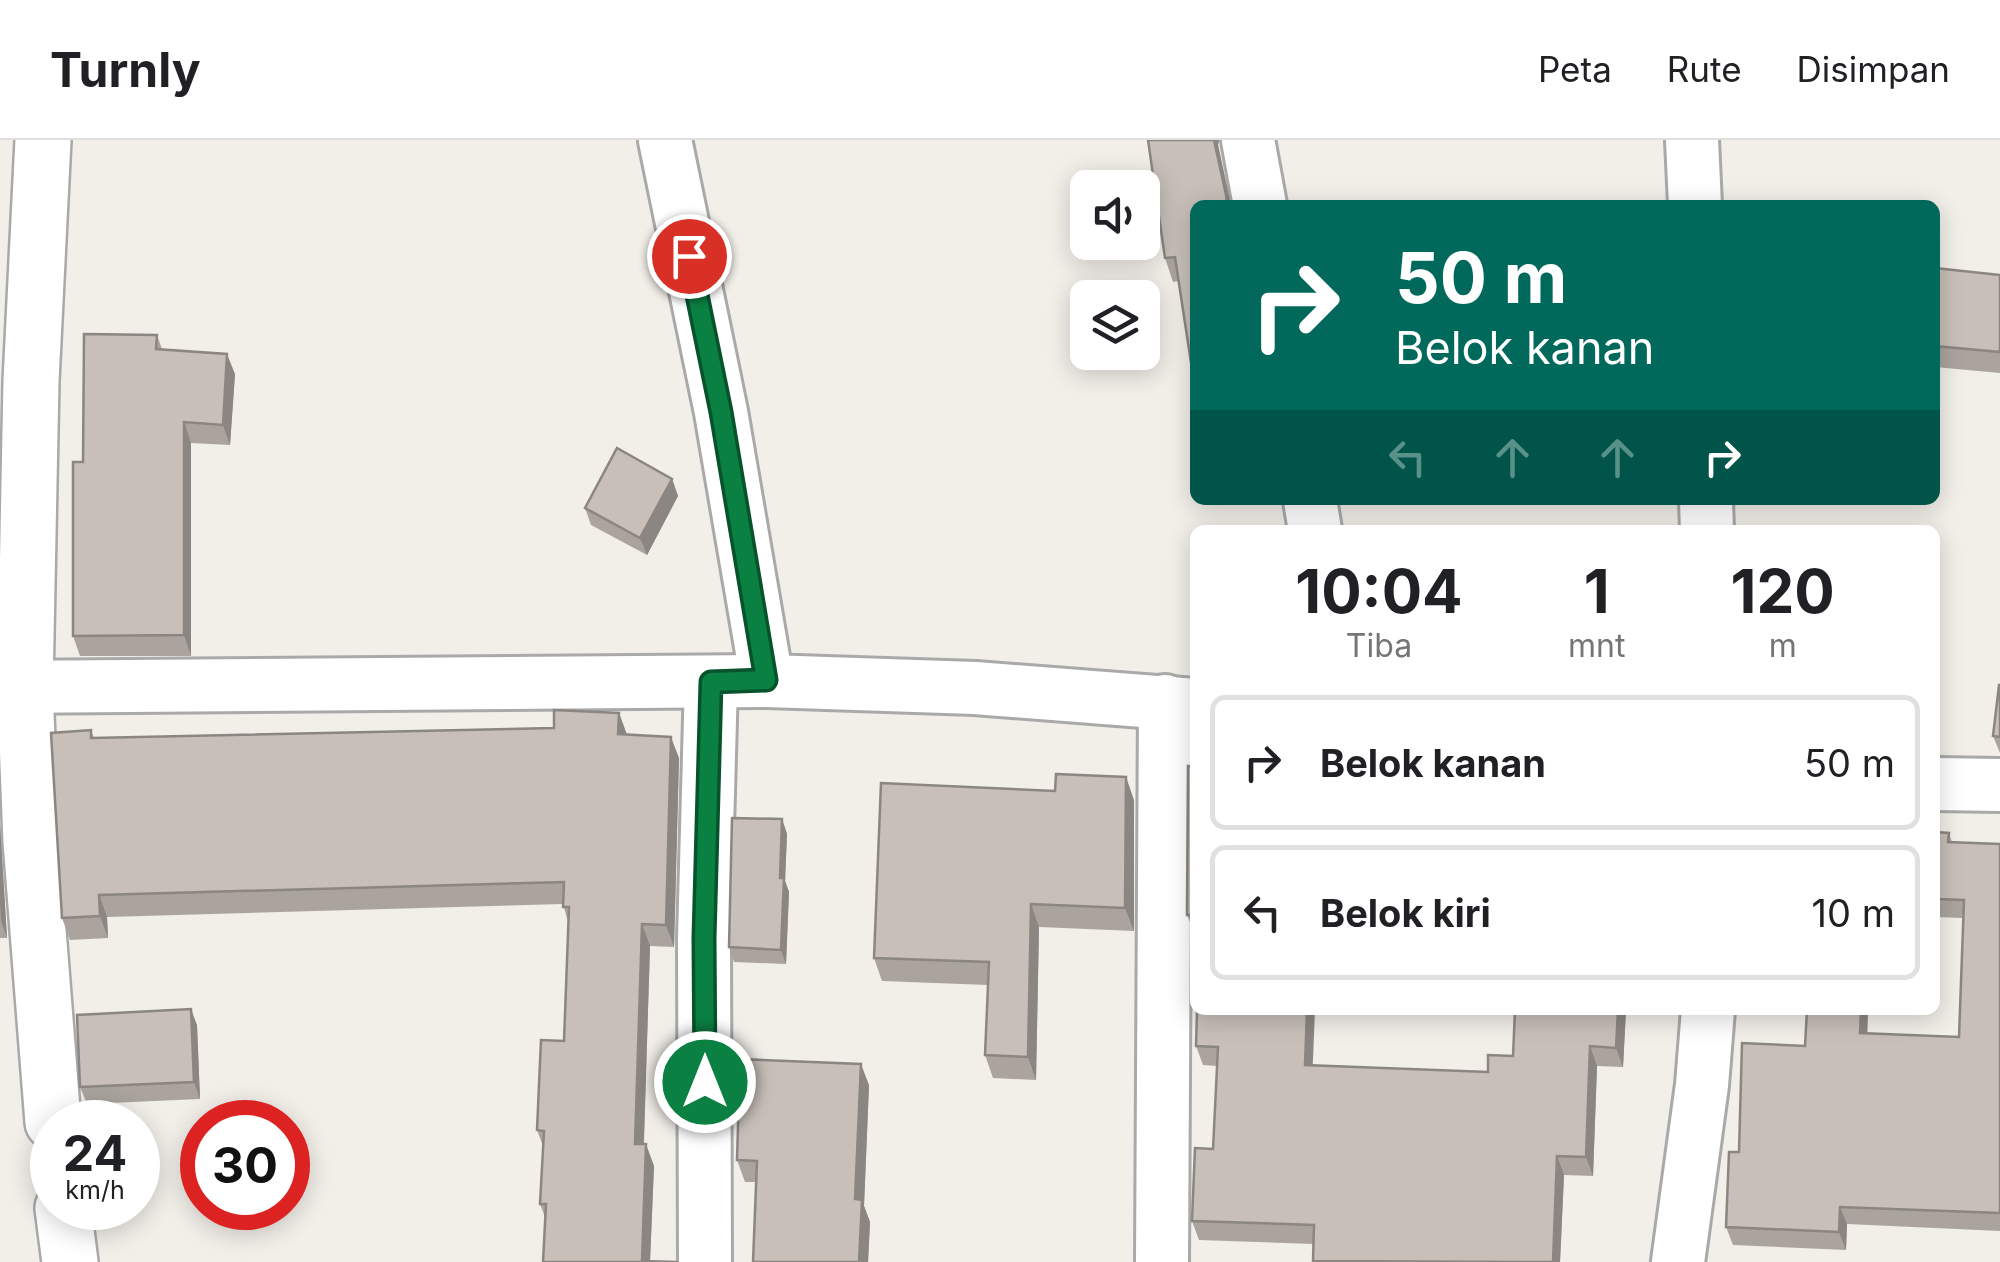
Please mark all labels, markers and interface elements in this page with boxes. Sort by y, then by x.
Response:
text: Turnly [50,40,201,99]
text: Peta [1538,48,1612,90]
text: Rute [1667,48,1742,90]
text: Disimpan [1797,48,1950,90]
map controls [1070,170,1160,370]
button: sound [1070,170,1160,260]
pin [647,214,732,299]
icon: arrive [662,229,717,284]
text: 50 m [1395,235,1567,320]
icon: right [1230,240,1360,370]
button: layers [1070,280,1160,370]
text: Belok kanan [1395,320,1654,375]
icon: left [1380,430,1435,485]
icon: ahead [1485,430,1540,485]
icon: ahead [1590,430,1645,485]
icon: right [1695,430,1750,485]
text: 10:04 [1295,555,1463,627]
text: 1 [1584,555,1610,627]
text: 120 [1731,555,1835,627]
text: Tiba [1346,626,1412,665]
text: mnt [1568,626,1625,665]
text: m [1769,626,1797,665]
icon: right [1235,735,1290,790]
text: Belok kanan [1320,740,1546,786]
text: 50 m [1804,740,1895,786]
icon: left [1235,885,1290,940]
text: Belok kiri [1320,890,1491,936]
text: 10 m [1812,890,1895,936]
position arrow [653,1030,757,1134]
speed limit sign: 30 [180,1100,310,1230]
text: 24 [63,1123,127,1183]
text: km/h [65,1175,125,1205]

